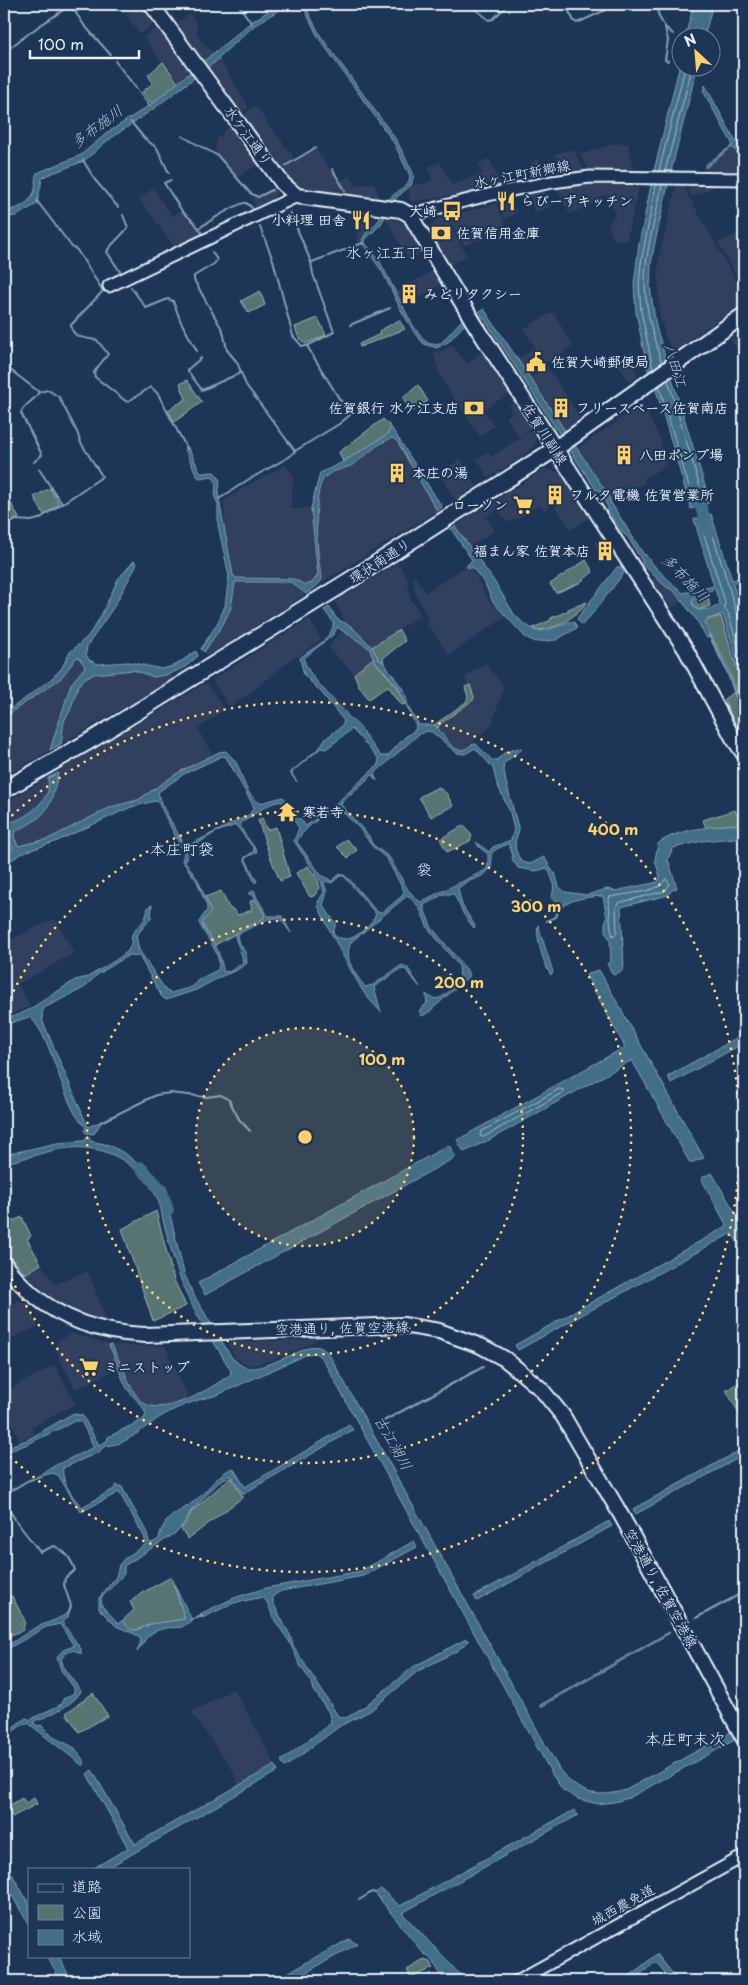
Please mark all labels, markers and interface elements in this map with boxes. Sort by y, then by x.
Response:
scale bar [30,28,139,60]
north arrow [670,28,720,78]
text: N [680,28,700,52]
text: 100 m [38,32,84,55]
water label: 多布施川 [65,99,127,153]
street label: 水ケ江通り [219,101,277,170]
street label: 水ヶ江町新郷線 [472,154,572,193]
restaurant icon: らびーずキッチン [495,190,517,212]
place label: らびーずキッチン [521,190,633,211]
place label: 大崎 [409,200,437,221]
bus stop icon: 大崎 [441,200,463,222]
place label: 小料理 田舎 [272,209,346,230]
restaurant icon: 小料理 田舎 [350,209,372,231]
bank icon: 佐賀信用金庫 [430,222,452,244]
place label: 佐賀信用金庫 [456,222,540,243]
district label: 水ヶ江五丁目 [346,240,436,263]
building icon: みどりタクシー [398,283,420,305]
place label: みどりタクシー [424,283,522,304]
water label: 八田江 [659,340,694,390]
public building icon: 佐賀大崎郵便局 [525,351,547,373]
place label: 佐賀大崎郵便局 [551,351,649,372]
place label: 佐賀銀行 水ケ江支店 [329,397,459,418]
bank icon: 佐賀銀行 水ケ江支店 [463,397,485,419]
building icon: フリースペース佐賀南店 [550,397,572,419]
place label: フリースペース佐賀南店 [576,397,728,418]
street label: 佐賀川副線 [518,399,573,469]
building icon: 八田ポンプ場 [613,444,635,466]
place label: 八田ポンプ場 [639,444,723,465]
building icon: 本庄の湯 [386,462,408,484]
place label: 本庄の湯 [412,462,468,483]
building icon: フルタ電機 佐賀営業所 [544,484,566,506]
place label: フルタ電機 佐賀営業所 [570,484,714,505]
place label: ローソン [452,494,508,515]
supermarket icon: ローソン [512,494,534,516]
street label: 環状南通り [345,533,415,588]
place label: 福まん家 佐賀本店 [474,540,590,561]
building icon: 福まん家 佐賀本店 [594,540,616,562]
water label: 多布施川 [657,547,715,607]
temple icon: 寒若寺 [276,801,298,823]
place label: 寒若寺 [302,801,344,822]
text: 400 m [588,817,638,840]
district label: 本庄町袋 [150,836,214,860]
district label: 袋 [416,857,432,880]
text: 300 m [511,894,561,917]
text: 200 m [434,970,484,993]
text: 100 m [359,1047,405,1070]
centre of rings [296,1128,314,1146]
street label: 空港通り, 佐賀空港線 [275,1316,409,1339]
supermarket icon: ミニストップ [78,1356,100,1378]
place label: ミニストップ [104,1356,189,1377]
water label: 古江湖川 [370,1410,419,1474]
street label: 空港通り, 佐賀空港線 [620,1524,703,1652]
district label: 本庄町末次 [645,1726,725,1750]
legend [28,1868,190,1958]
text: 道路 [72,1874,102,1897]
street label: 城西農免道 [587,1878,658,1931]
text: 公園 [72,1900,102,1923]
text: 水域 [72,1924,102,1947]

